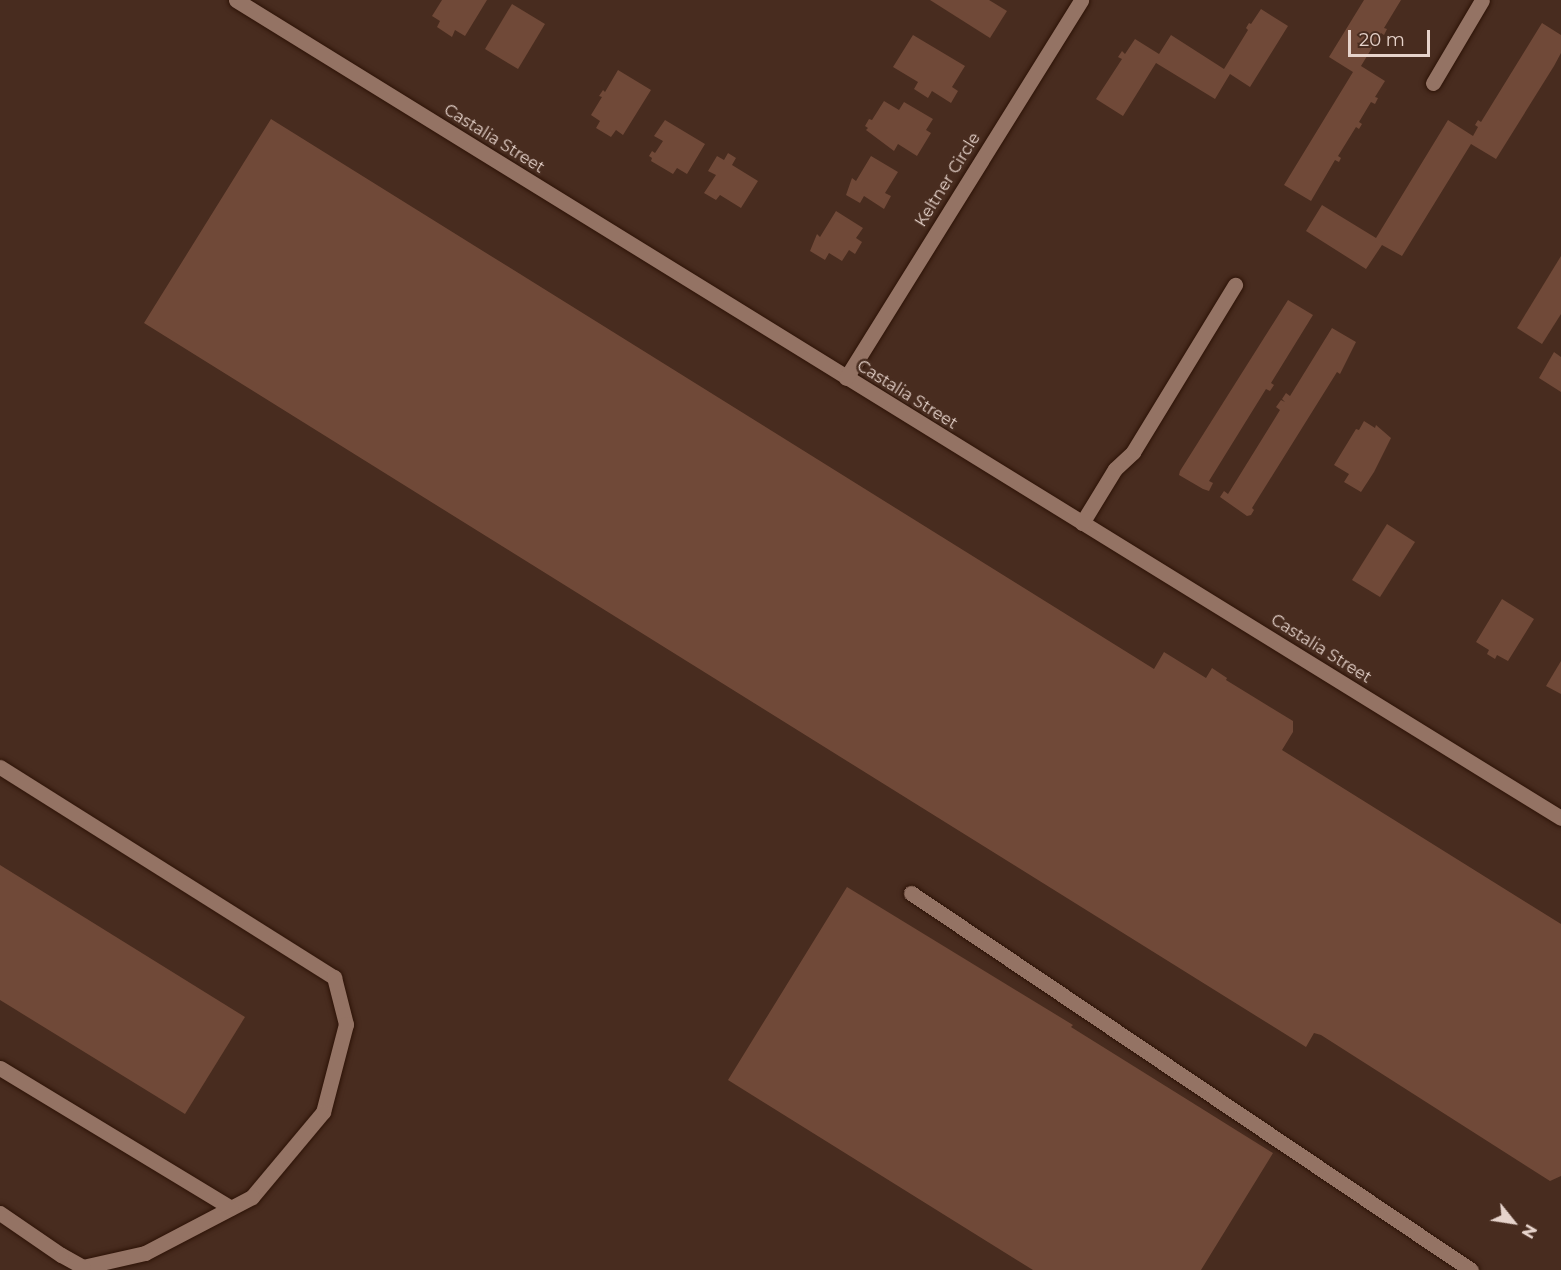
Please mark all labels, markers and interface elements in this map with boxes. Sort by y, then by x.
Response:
scale bar [1351,18,1434,56]
text: 20 m [1359,29,1405,51]
street label: Castalia Street [440,100,548,178]
street label: Keltner Circle [911,129,985,231]
street label: Castalia Street [853,356,961,434]
street label: Castalia Street [1267,610,1375,688]
north arrow [1483,1192,1543,1252]
text: N [1518,1221,1540,1242]

